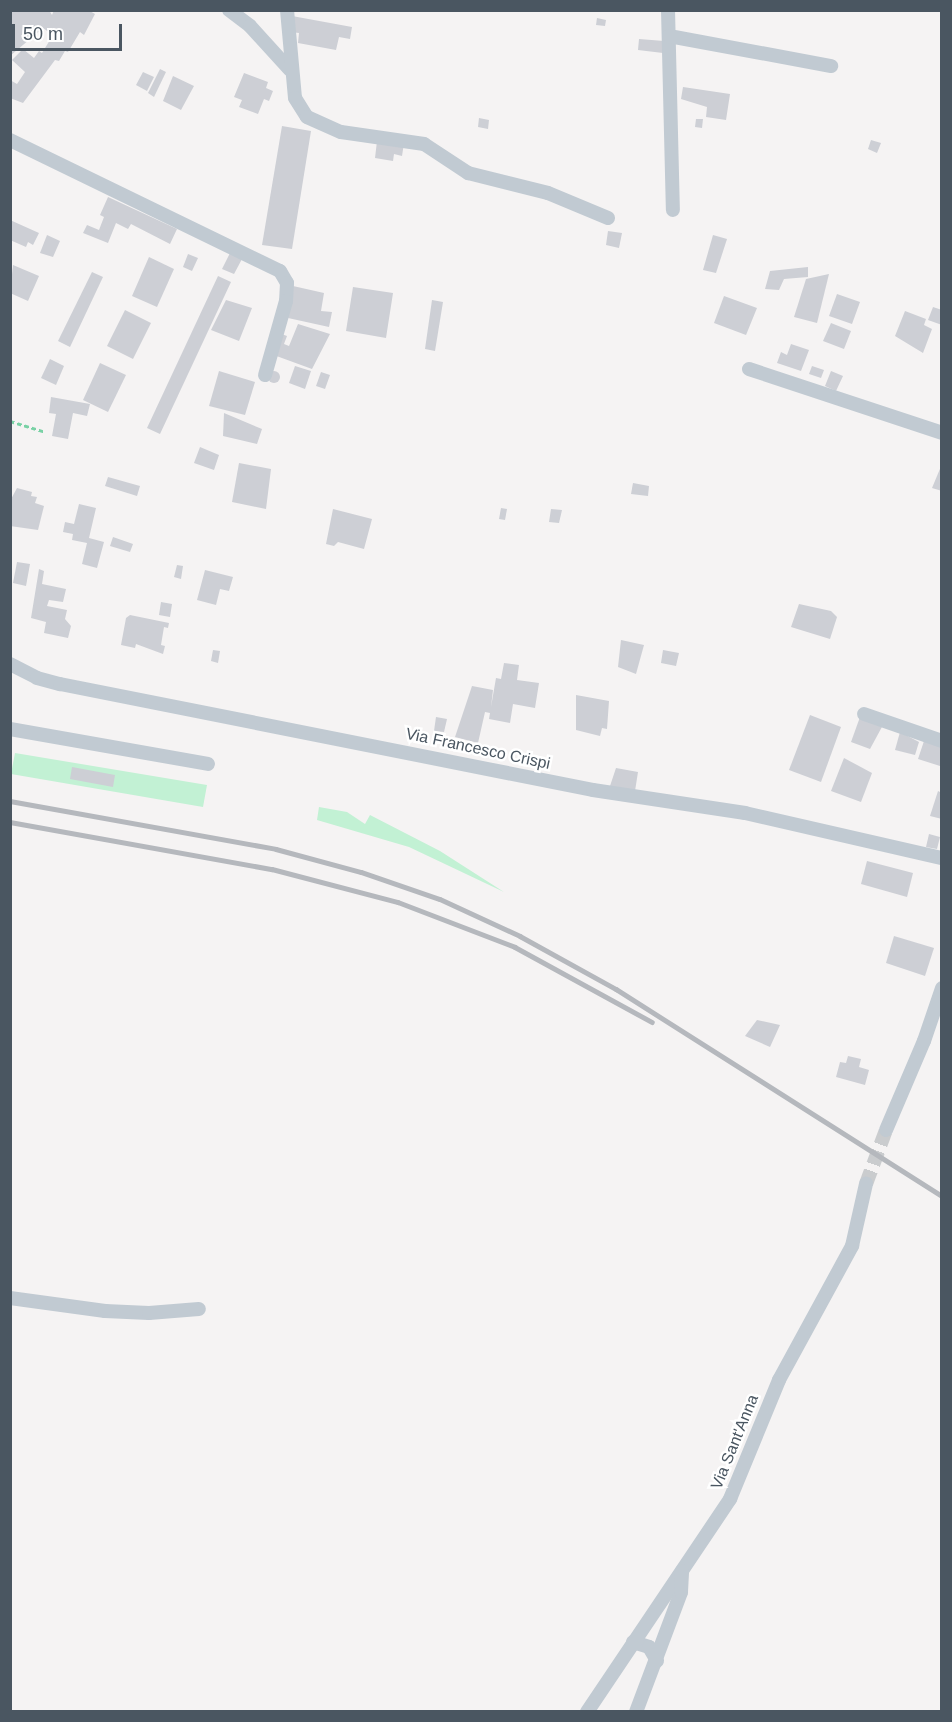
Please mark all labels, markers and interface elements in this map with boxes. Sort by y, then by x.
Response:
scale bar [15,12,124,50]
text: 50 m [23,24,63,44]
street label: Via Francesco Crispi [404,724,552,774]
street label: Via Sant'Anna [707,1392,763,1492]

